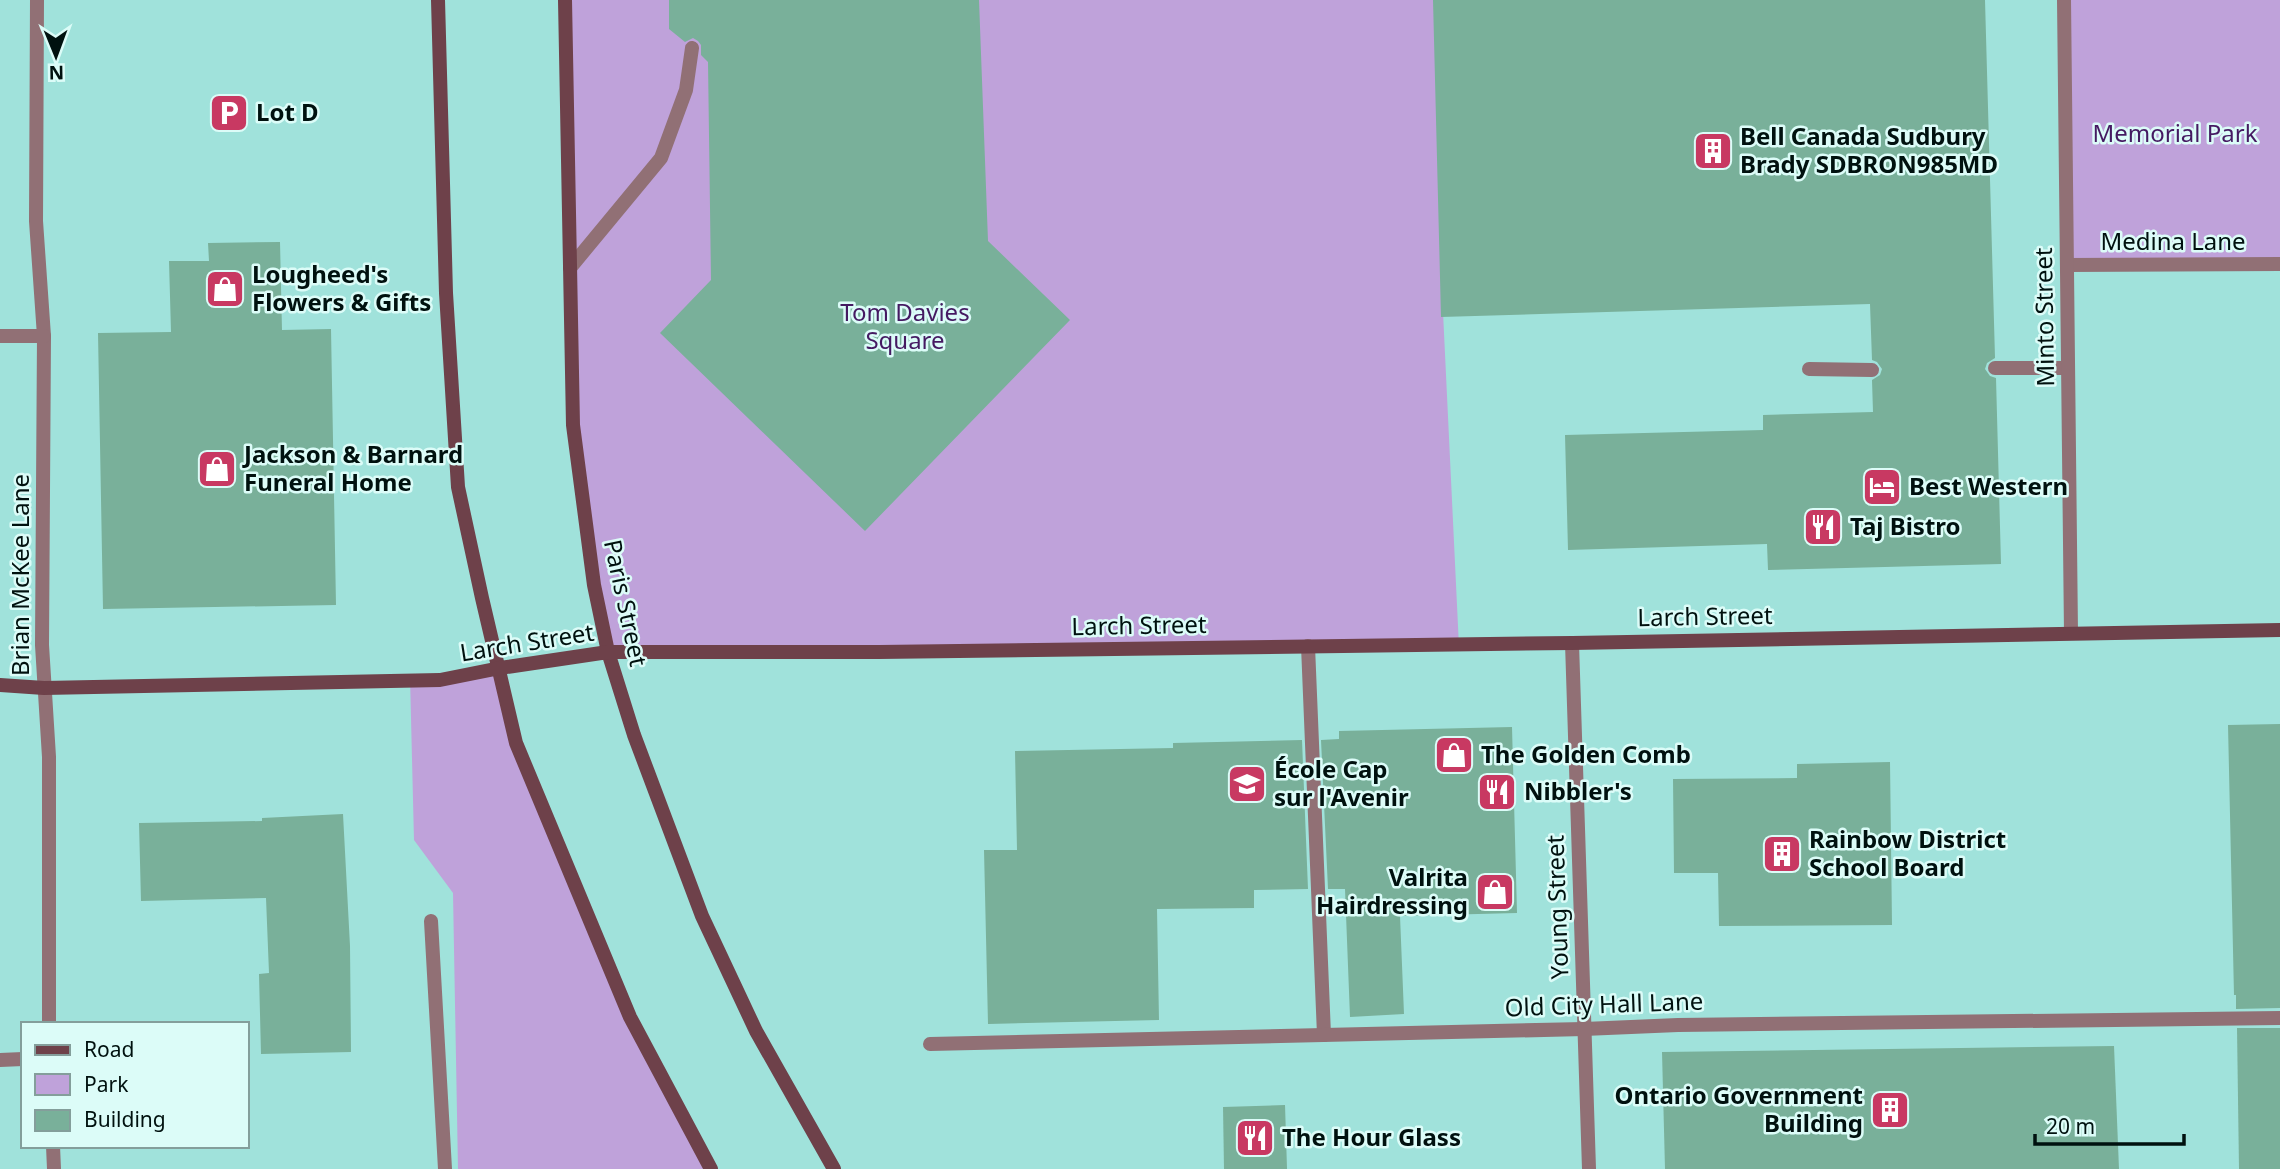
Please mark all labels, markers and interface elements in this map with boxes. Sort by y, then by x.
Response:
north arrow [21,21,91,91]
text: N [48,60,64,86]
parking icon: Lot D [208,92,250,134]
place label: Lot D [256,95,319,128]
park label: Memorial Park [2093,116,2258,149]
place label: Bell Canada Sudbury Brady SDBRON985MD [1740,119,1998,180]
building icon: Bell Canada Sudbury Brady SDBRON985MD [1692,130,1734,172]
street label: Medina Lane [2100,224,2246,257]
street label: Minto Street [2026,247,2061,387]
place label: Lougheed's Flowers & Gifts [252,257,431,318]
shop icon: Lougheed's Flowers & Gifts [204,268,246,310]
park label: Tom Davies Square [840,295,970,356]
place label: Jackson & Barnard Funeral Home [242,437,463,498]
shop icon: Jackson & Barnard Funeral Home [196,448,238,490]
hotel icon: Best Western [1861,466,1903,508]
place label: Best Western [1909,469,2068,502]
street label: Brian McKee Lane [3,474,36,676]
restaurant icon: Taj Bistro [1802,506,1844,548]
place label: Taj Bistro [1850,509,1961,542]
street label: Paris Street [597,536,656,669]
street label: Larch Street [1637,598,1773,633]
street label: Larch Street [1071,607,1207,642]
street label: Larch Street [457,615,596,668]
shop icon: The Golden Comb [1433,734,1475,776]
place label: The Golden Comb [1481,737,1691,770]
place label: École Cap sur l'Avenir [1274,752,1409,813]
school or university icon: École Cap sur l'Avenir [1226,763,1268,805]
restaurant icon: Nibbler's [1476,771,1518,813]
place label: Nibbler's [1524,774,1632,807]
place label: Rainbow District School Board [1809,822,2006,883]
building icon: Rainbow District School Board [1761,833,1803,875]
street label: Young Street [1537,834,1576,980]
place label: Valrita Hairdressing [1316,860,1468,921]
shop icon: Valrita Hairdressing [1474,871,1516,913]
street label: Old City Hall Lane [1504,984,1704,1023]
legend [21,1022,248,1148]
text: Road [84,1035,134,1063]
text: Park [84,1070,129,1098]
place label: Ontario Government Building [1614,1078,1863,1139]
building icon: Ontario Government Building [1869,1089,1911,1131]
scale bar [2035,1102,2184,1146]
text: Building [84,1105,166,1133]
text: 20 m [2046,1112,2095,1140]
restaurant icon: The Hour Glass [1234,1117,1276,1159]
place label: The Hour Glass [1282,1120,1461,1153]

